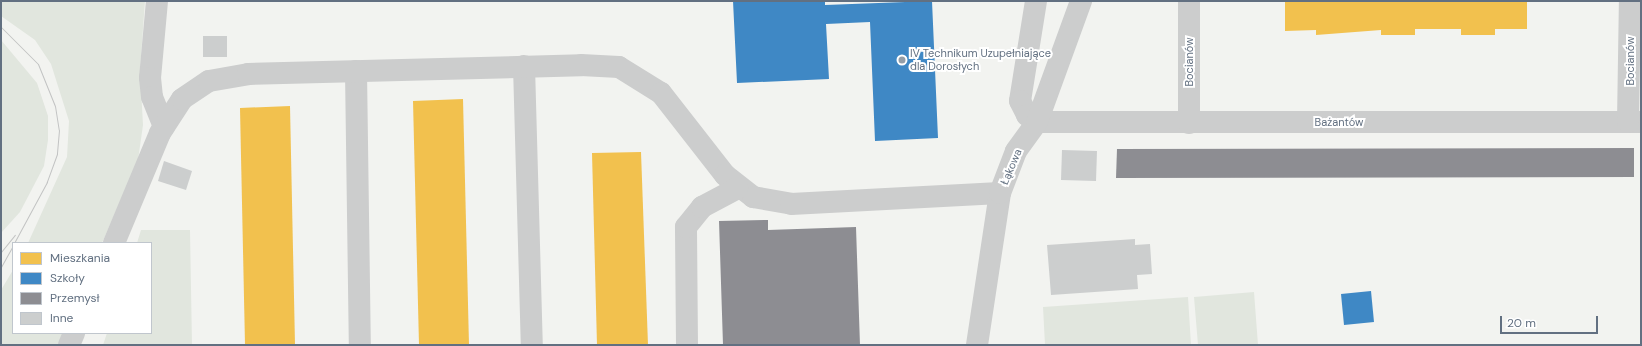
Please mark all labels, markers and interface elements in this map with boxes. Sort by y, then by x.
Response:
street label: Bocianów [1623,36,1637,86]
street label: Bocianów [1182,37,1196,87]
place label: IV Technikum Uzupełniające dla Dorosłych [910,47,1051,73]
marker: IV Technikum Uzupełniające dla Dorosłych [897,55,907,65]
street label: Bażantów [1315,115,1363,129]
street label: Łąkowa [998,147,1024,187]
legend [12,242,152,334]
text: Mieszkania [50,250,110,266]
text: Szkoły [50,270,85,286]
text: Przemysł [50,290,100,306]
scale bar [1502,308,1600,334]
text: Inne [50,310,73,326]
text: 20 m [1507,315,1536,331]

